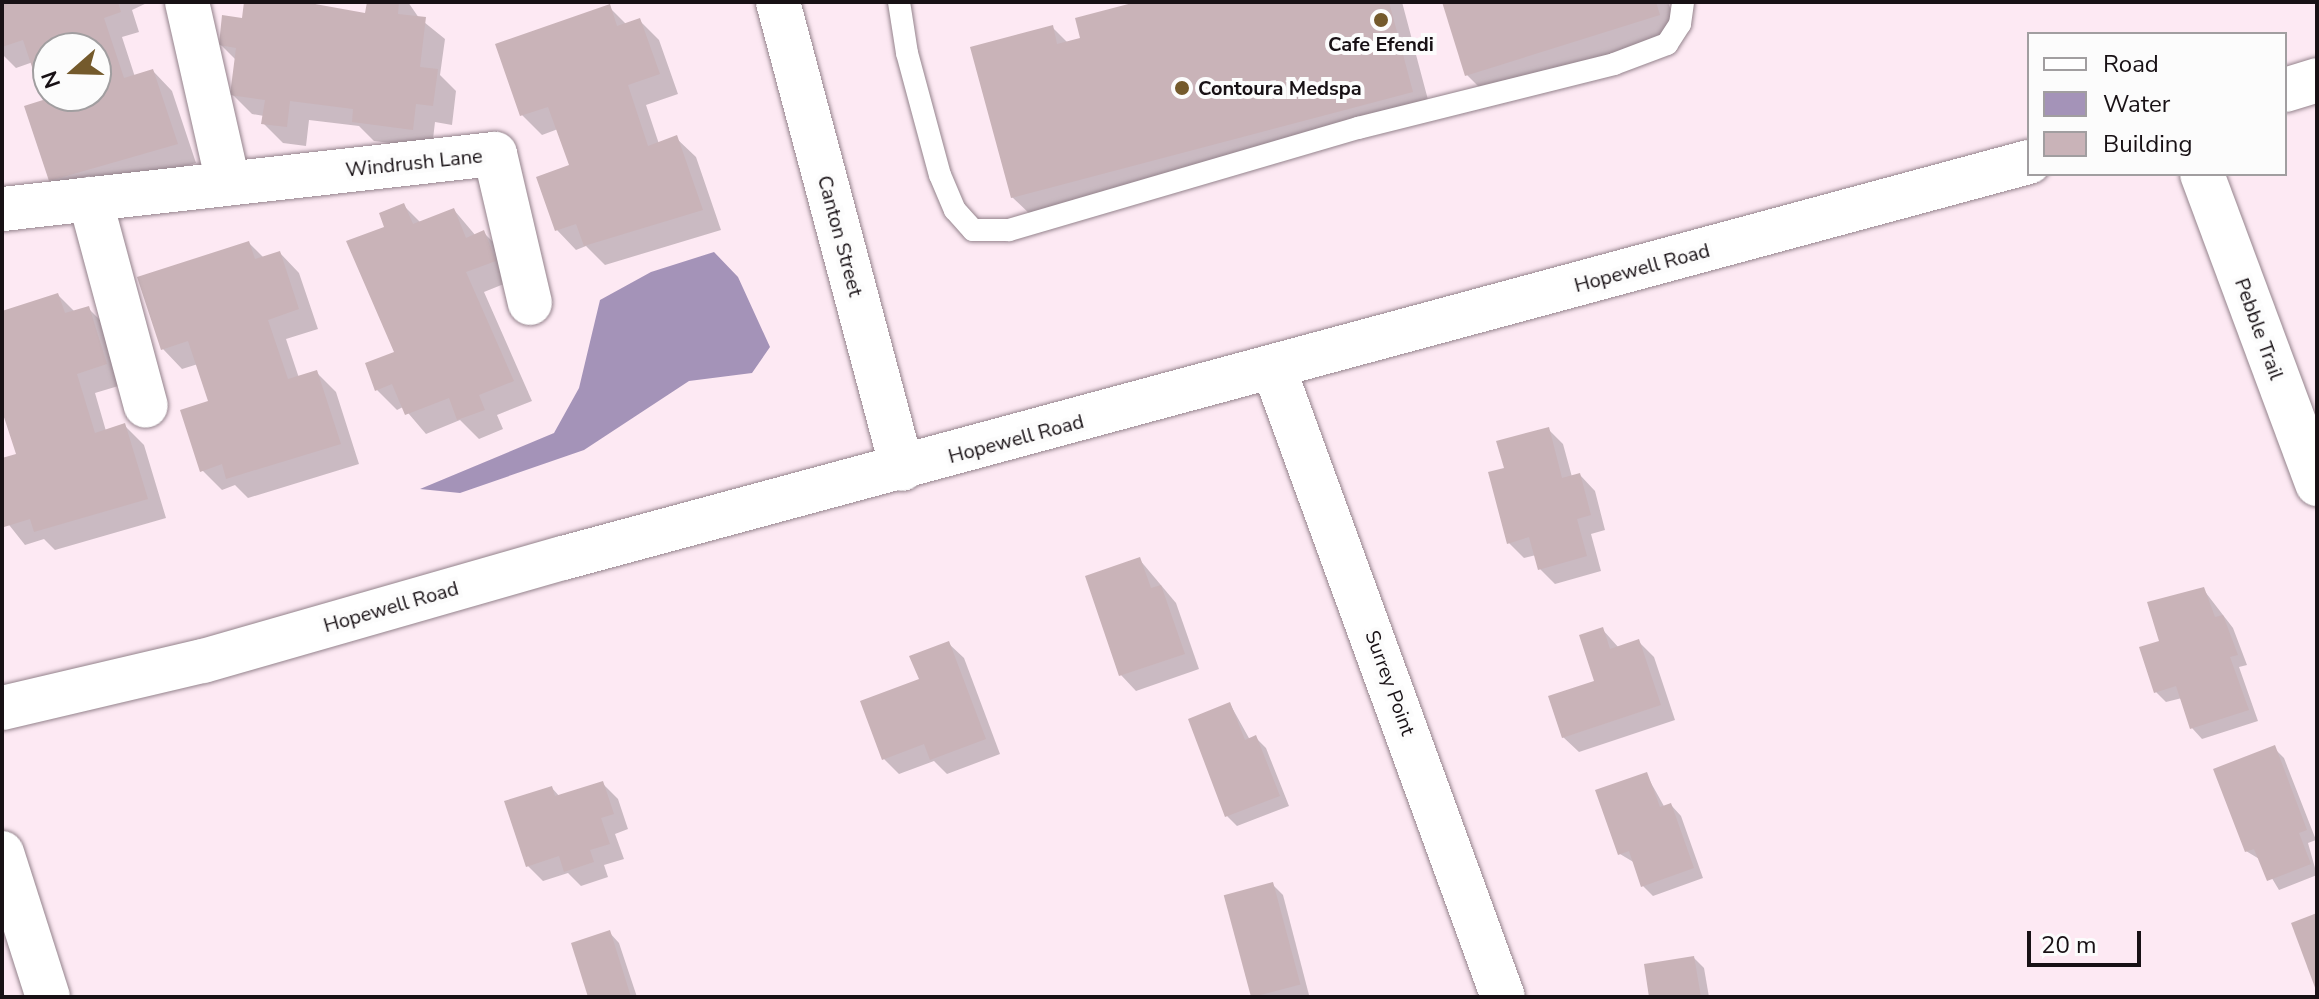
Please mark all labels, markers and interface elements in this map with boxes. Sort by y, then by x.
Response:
marker: Cafe Efendi [1372,11,1390,29]
north arrow [32,32,112,112]
place label: Cafe Efendi [1328,32,1434,56]
legend [2027,32,2287,176]
text: Road [2103,48,2159,80]
text: N [34,67,68,92]
place label: Contoura Medspa [1198,76,1362,100]
marker: Contoura Medspa [1173,79,1191,97]
text: Water [2103,88,2170,120]
text: Building [2103,128,2193,160]
street label: Windrush Lane [344,144,484,182]
street label: Canton Street [812,173,868,299]
street label: Hopewell Road [1572,238,1712,298]
street label: Pebble Trail [2230,275,2288,383]
street label: Hopewell Road [946,409,1086,469]
street label: Hopewell Road [321,576,461,638]
street label: Surrey Point [1360,627,1420,739]
scale bar [2031,915,2145,965]
text: 20 m [2041,929,2097,961]

